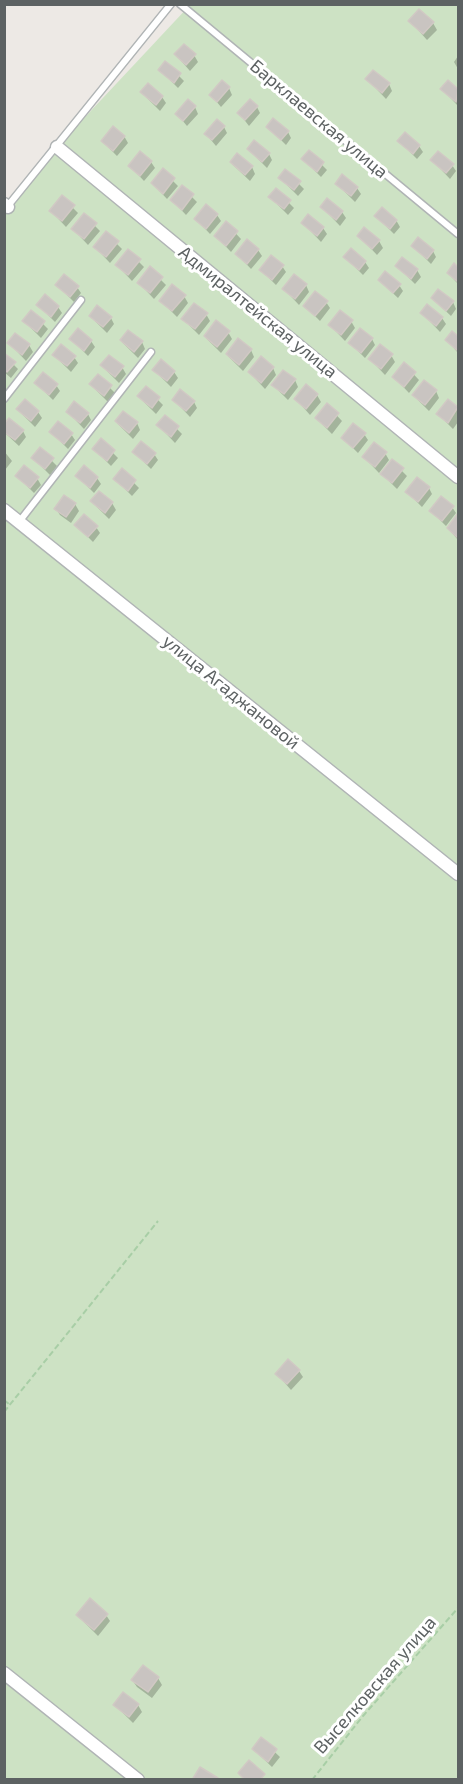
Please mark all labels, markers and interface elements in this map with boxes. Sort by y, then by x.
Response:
street label: Барклаевская улица [246,55,392,183]
street label: Адмиралтейская улица [174,241,342,383]
street label: улица Агаджановой [158,630,304,754]
street label: Выселковская улица [309,1612,441,1758]

